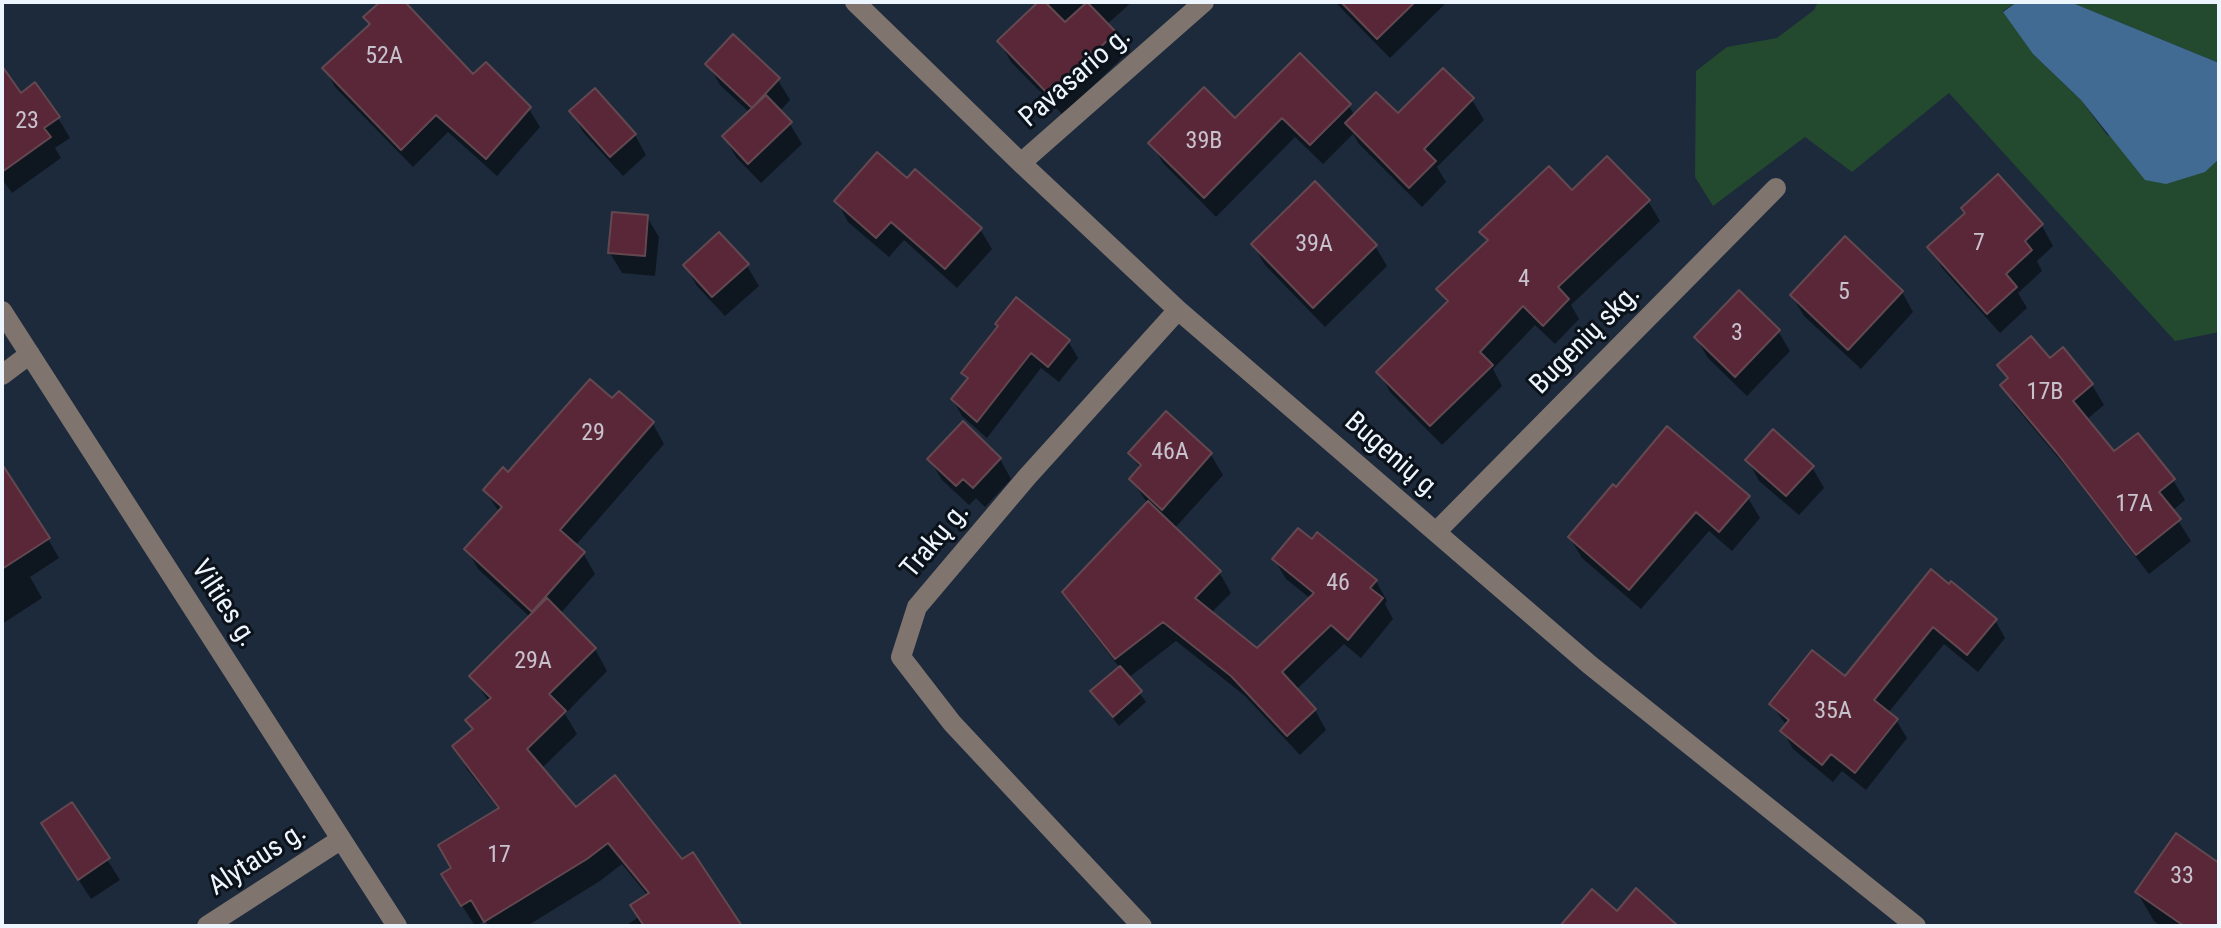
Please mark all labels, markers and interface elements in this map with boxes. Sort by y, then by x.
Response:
street label: Pavasario g. [1013,21,1139,135]
house number: 52A [365,43,403,71]
house number: 23 [15,108,39,136]
house number: 39B [1186,128,1222,156]
house number: 7 [1973,230,1985,258]
house number: 39A [1295,231,1333,259]
house number: 4 [1518,266,1530,294]
street label: Bugenių skg. [1524,278,1648,402]
house number: 5 [1838,279,1850,307]
house number: 3 [1731,320,1743,348]
house number: 17B [2027,379,2063,407]
street label: Bugenių g. [1337,406,1447,508]
house number: 29 [581,420,605,448]
house number: 46A [1151,439,1189,467]
house number: 17A [2115,491,2153,519]
street label: Trakų g. [895,496,977,586]
street label: Vilties g. [183,554,263,654]
house number: 46 [1326,570,1350,598]
house number: 29A [514,648,552,676]
house number: 35A [1814,698,1852,726]
street label: Alytaus g. [203,816,313,904]
house number: 17 [487,842,511,870]
house number: 33 [2170,863,2194,891]

